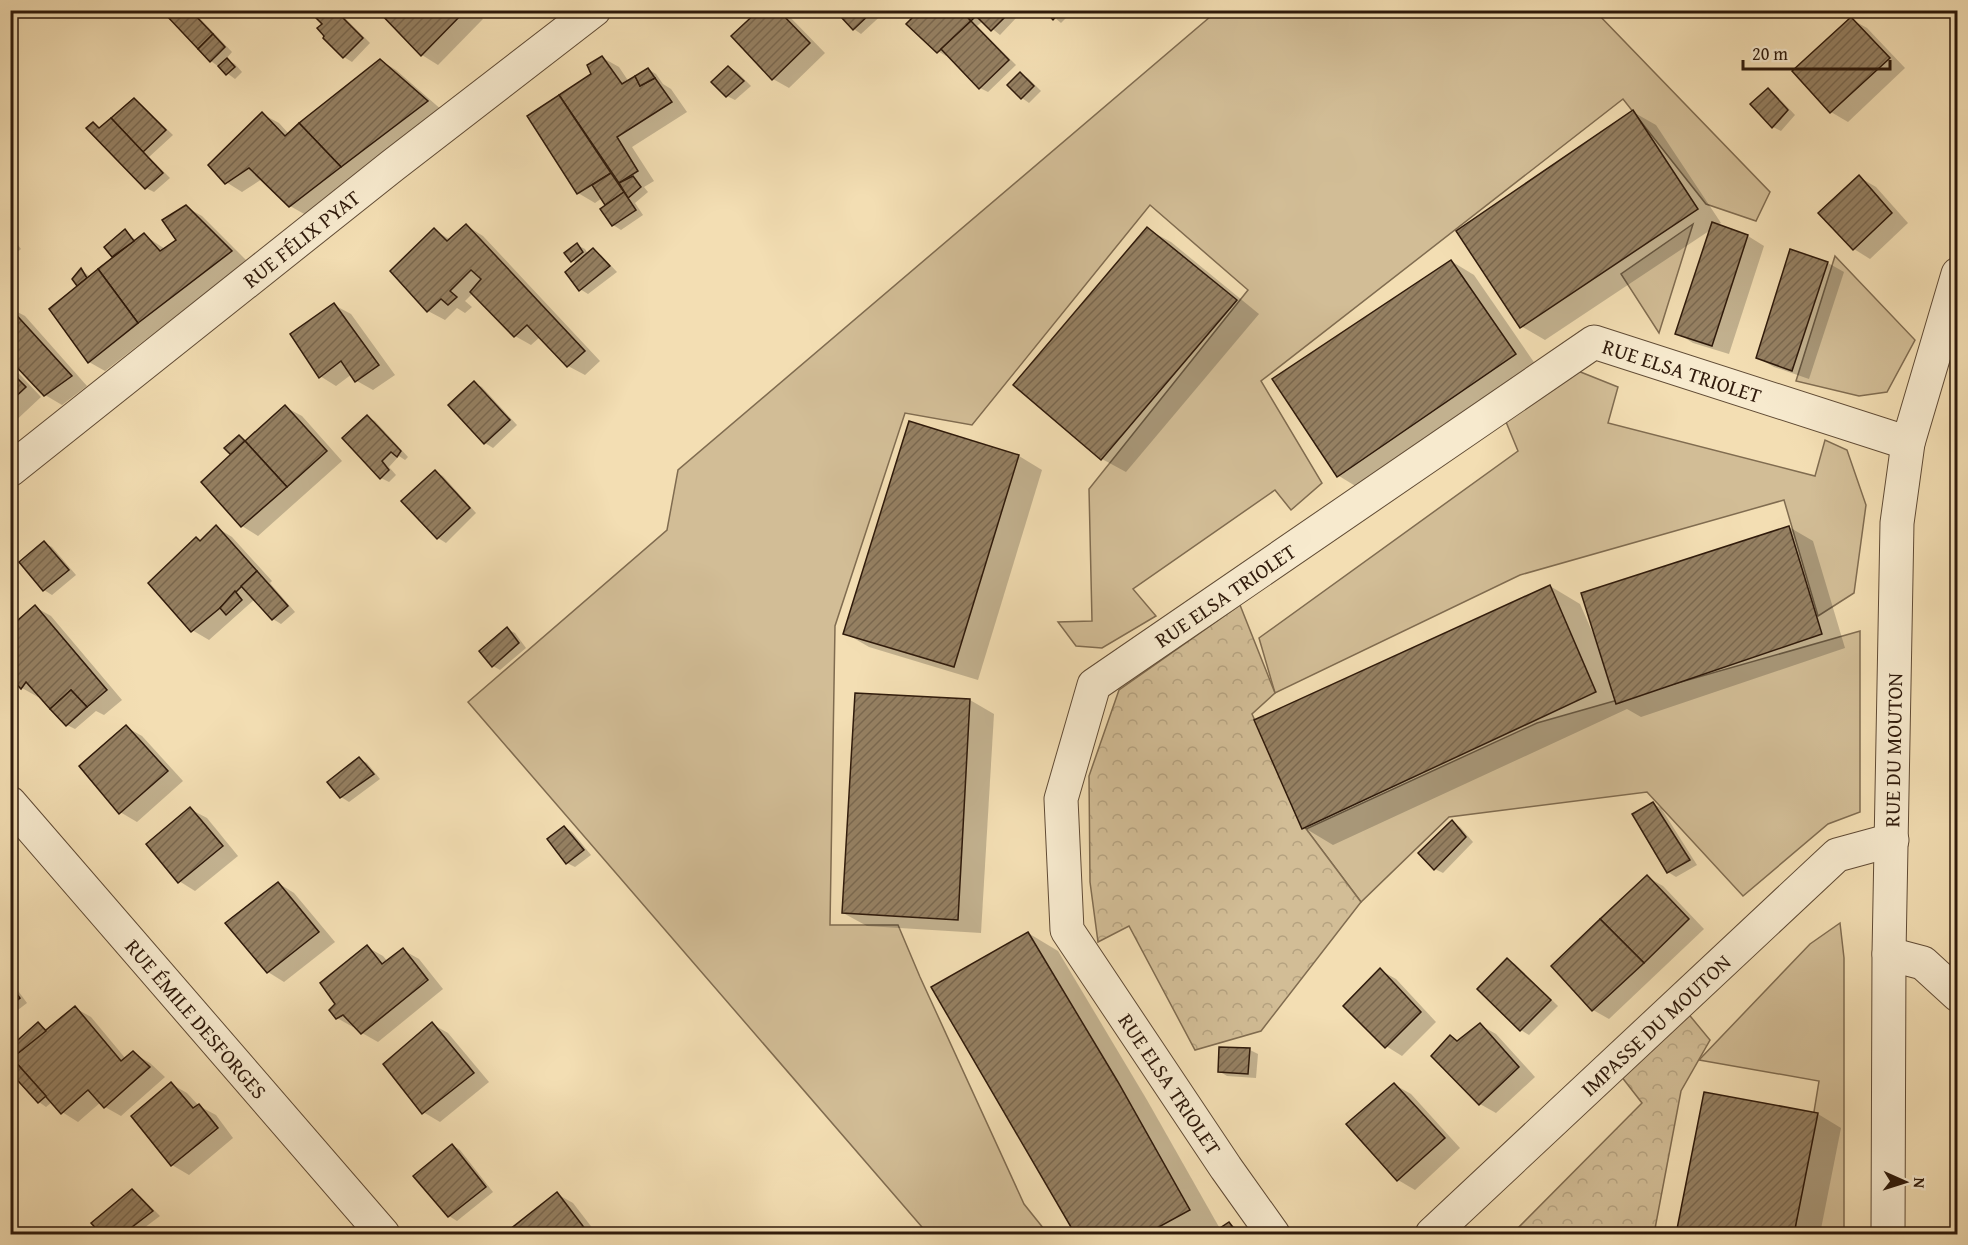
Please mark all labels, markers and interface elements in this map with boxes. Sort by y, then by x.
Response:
scale bar [1743,33,1890,71]
text: 20 m [1752,40,1788,67]
street label: RUE FÉLIX PYAT [236,182,367,295]
street label: RUE ELSA TRIOLET [1599,330,1766,411]
street label: RUE ELSA TRIOLET [1148,535,1302,655]
street label: RUE DU MOUTON [1876,672,1910,828]
street label: RUE ÉMILE DESFORGES [118,932,275,1105]
street label: IMPASSE DU MOUTON [1573,947,1738,1103]
street label: RUE ELSA TRIOLET [1111,1007,1229,1161]
north arrow [1875,1152,1935,1212]
text: N [1908,1177,1932,1189]

